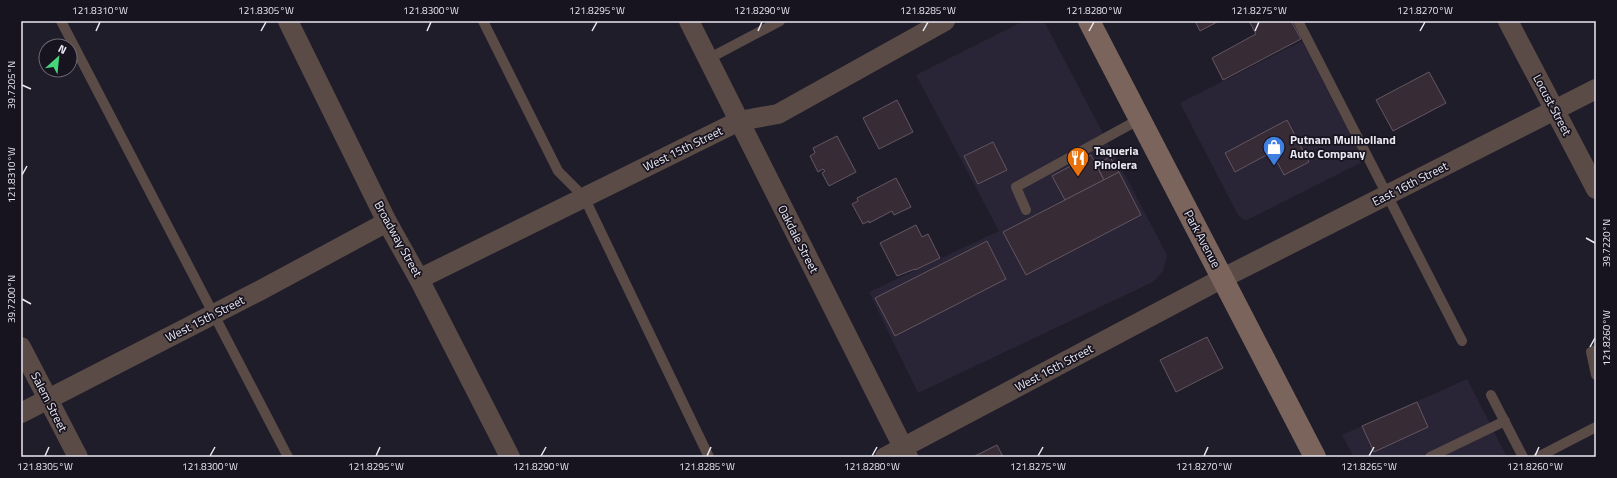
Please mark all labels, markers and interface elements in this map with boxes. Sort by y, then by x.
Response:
text: 121.8310°W [72,3,128,18]
text: 121.8305°W [238,3,294,18]
text: 121.8300°W [403,3,459,18]
text: 121.8295°W [569,3,625,18]
text: 121.8290°W [734,3,790,18]
text: 121.8285°W [900,3,956,18]
text: 121.8280°W [1066,3,1122,18]
text: 121.8275°W [1231,3,1287,18]
text: 121.8270°W [1397,3,1453,18]
north arrow [38,38,78,78]
text: N [56,40,70,58]
text: 39.7205°N [4,61,19,109]
street label: Locust Street [1528,71,1577,139]
street label: West 15th Street [640,121,727,176]
place label: Putnam Mullholland Auto Company [1290,130,1396,163]
shop icon: Putnam Mullholland Auto Company [1261,134,1287,167]
place label: Taqueria Pinolera [1094,141,1139,174]
restaurant icon: Taqueria Pinolera [1065,145,1091,178]
text: 121.8310°W [4,147,19,203]
street label: East 16th Street [1369,156,1452,211]
street label: Broadway Street [370,197,428,281]
street label: Oakdale Street [773,201,824,277]
street label: Park Avenue [1179,206,1226,271]
text: 39.7220°N [1599,219,1614,267]
text: 39.7200°N [4,275,19,323]
street label: West 15th Street [162,290,248,347]
text: 121.8260°W [1599,310,1614,366]
street label: West 16th Street [1011,338,1097,396]
street label: Salem Street [26,369,73,436]
text: 121.8305°W [17,459,73,474]
text: 121.8300°W [182,459,238,474]
text: 121.8295°W [348,459,404,474]
text: 121.8290°W [513,459,569,474]
text: 121.8285°W [679,459,735,474]
text: 121.8280°W [844,459,900,474]
text: 121.8275°W [1010,459,1066,474]
text: 121.8270°W [1176,459,1232,474]
text: 121.8265°W [1341,459,1397,474]
text: 121.8260°W [1507,459,1563,474]

